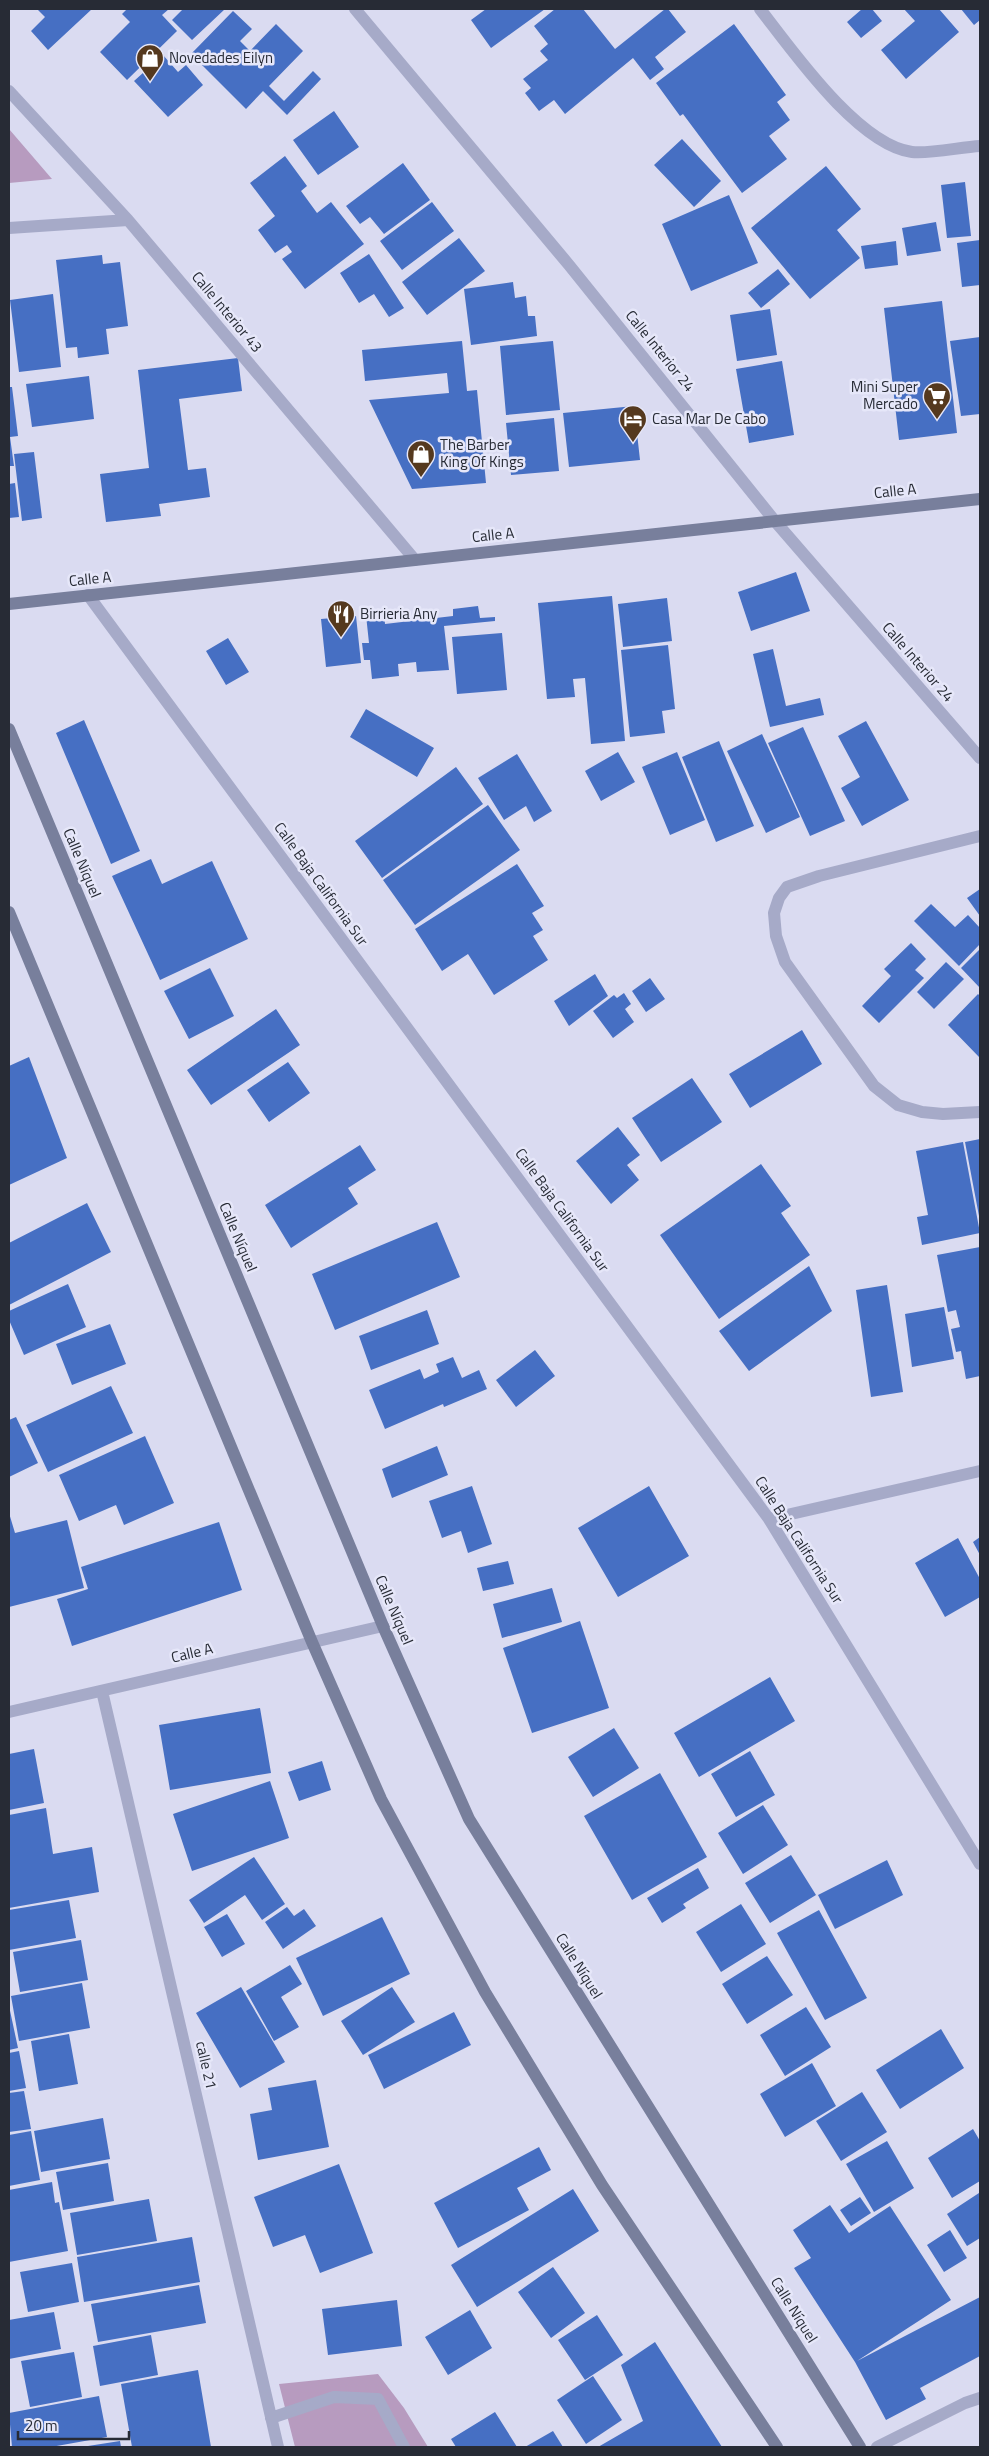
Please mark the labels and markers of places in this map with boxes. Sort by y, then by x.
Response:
shop icon: Novedades Eilyn [135,43,165,82]
place label: Novedades Eilyn [169,46,273,69]
place label: Mini Super Mercado [851,375,918,415]
supermarket icon: Mini Super Mercado [922,381,952,420]
hotel icon: Casa Mar De Cabo [618,404,648,443]
place label: Casa Mar De Cabo [652,407,766,430]
place label: The Barber King Of Kings [440,433,524,473]
shop icon: The Barber King Of Kings [406,439,436,478]
restaurant icon: Birrieria Any [326,599,356,638]
place label: Birrieria Any [360,602,437,625]

